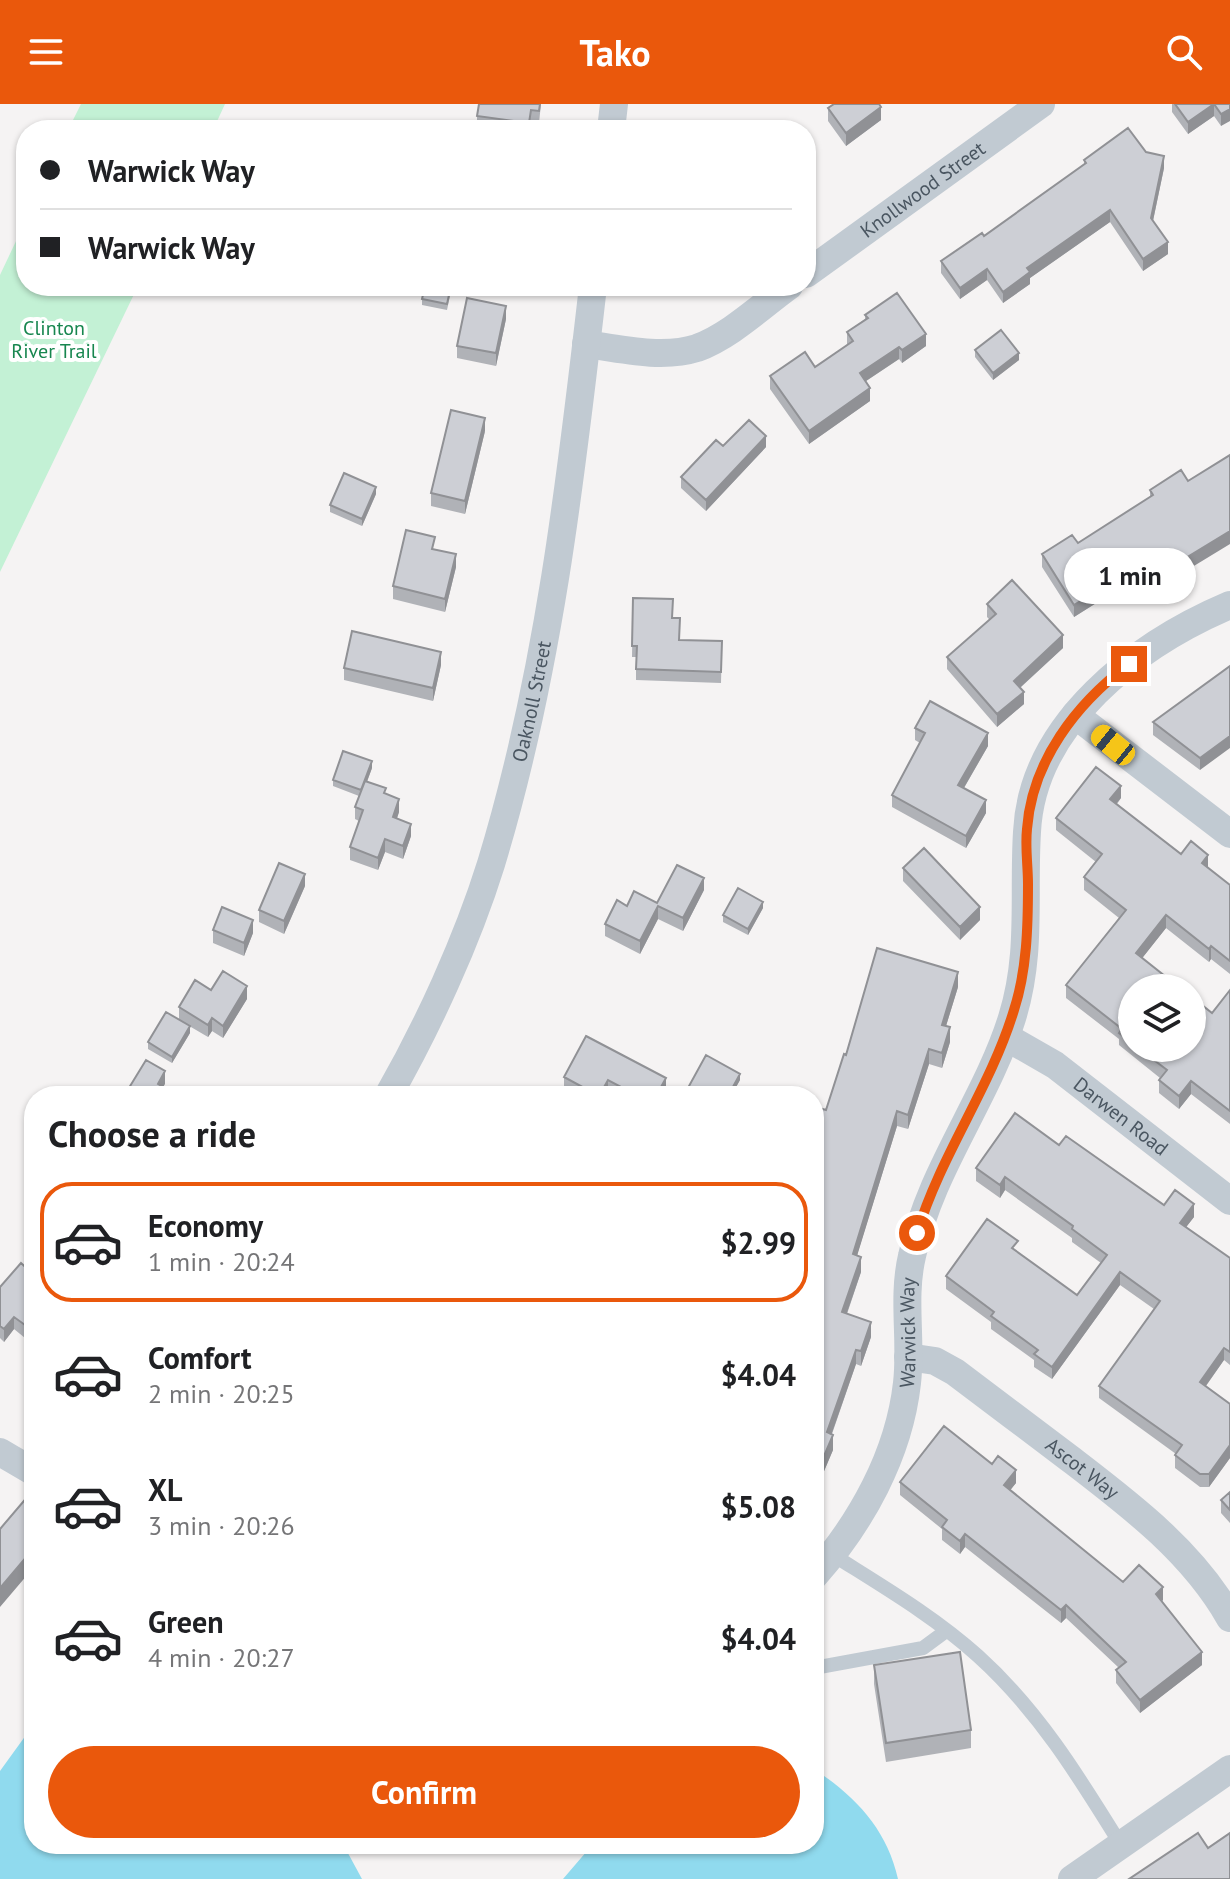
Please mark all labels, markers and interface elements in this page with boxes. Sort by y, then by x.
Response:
text: Tako [579,29,651,76]
icon: menu [24,30,68,74]
icon: search [1162,30,1206,74]
street label: Knollwood Street [855,136,991,244]
text: Warwick Way [88,151,255,190]
text: Warwick Way [88,228,255,267]
park label: Clinton River Trail [11,315,97,364]
callout: 1 min [1063,548,1195,604]
text: 1 min [1098,559,1162,592]
street label: Oaknoll Street [506,639,557,765]
route end [1111,646,1147,682]
car [1087,721,1139,769]
map controls [1118,974,1206,1062]
button: layers [1118,974,1206,1062]
street label: Darwen Road [1068,1071,1174,1161]
text: Choose a ride [48,1110,256,1157]
icon: car [52,1206,124,1278]
text: Economy [148,1206,263,1245]
route start [899,1215,935,1251]
text: $2.99 [721,1223,796,1262]
text: 1 min · 20:24 [148,1245,295,1278]
street label: Warwick Way [894,1276,922,1389]
icon: car [52,1338,124,1410]
text: Comfort [148,1338,251,1377]
text: $4.04 [721,1355,796,1394]
text: 2 min · 20:25 [148,1377,295,1410]
street label: Ascot Way [1040,1432,1125,1505]
icon: car [52,1470,124,1542]
text: XL [148,1470,182,1509]
text: $5.08 [721,1487,796,1526]
text: 3 min · 20:26 [148,1509,295,1542]
icon: car [52,1602,124,1674]
text: Green [148,1602,223,1641]
text: $4.04 [721,1619,796,1658]
text: 4 min · 20:27 [148,1641,295,1674]
button: Confirm [48,1746,800,1838]

